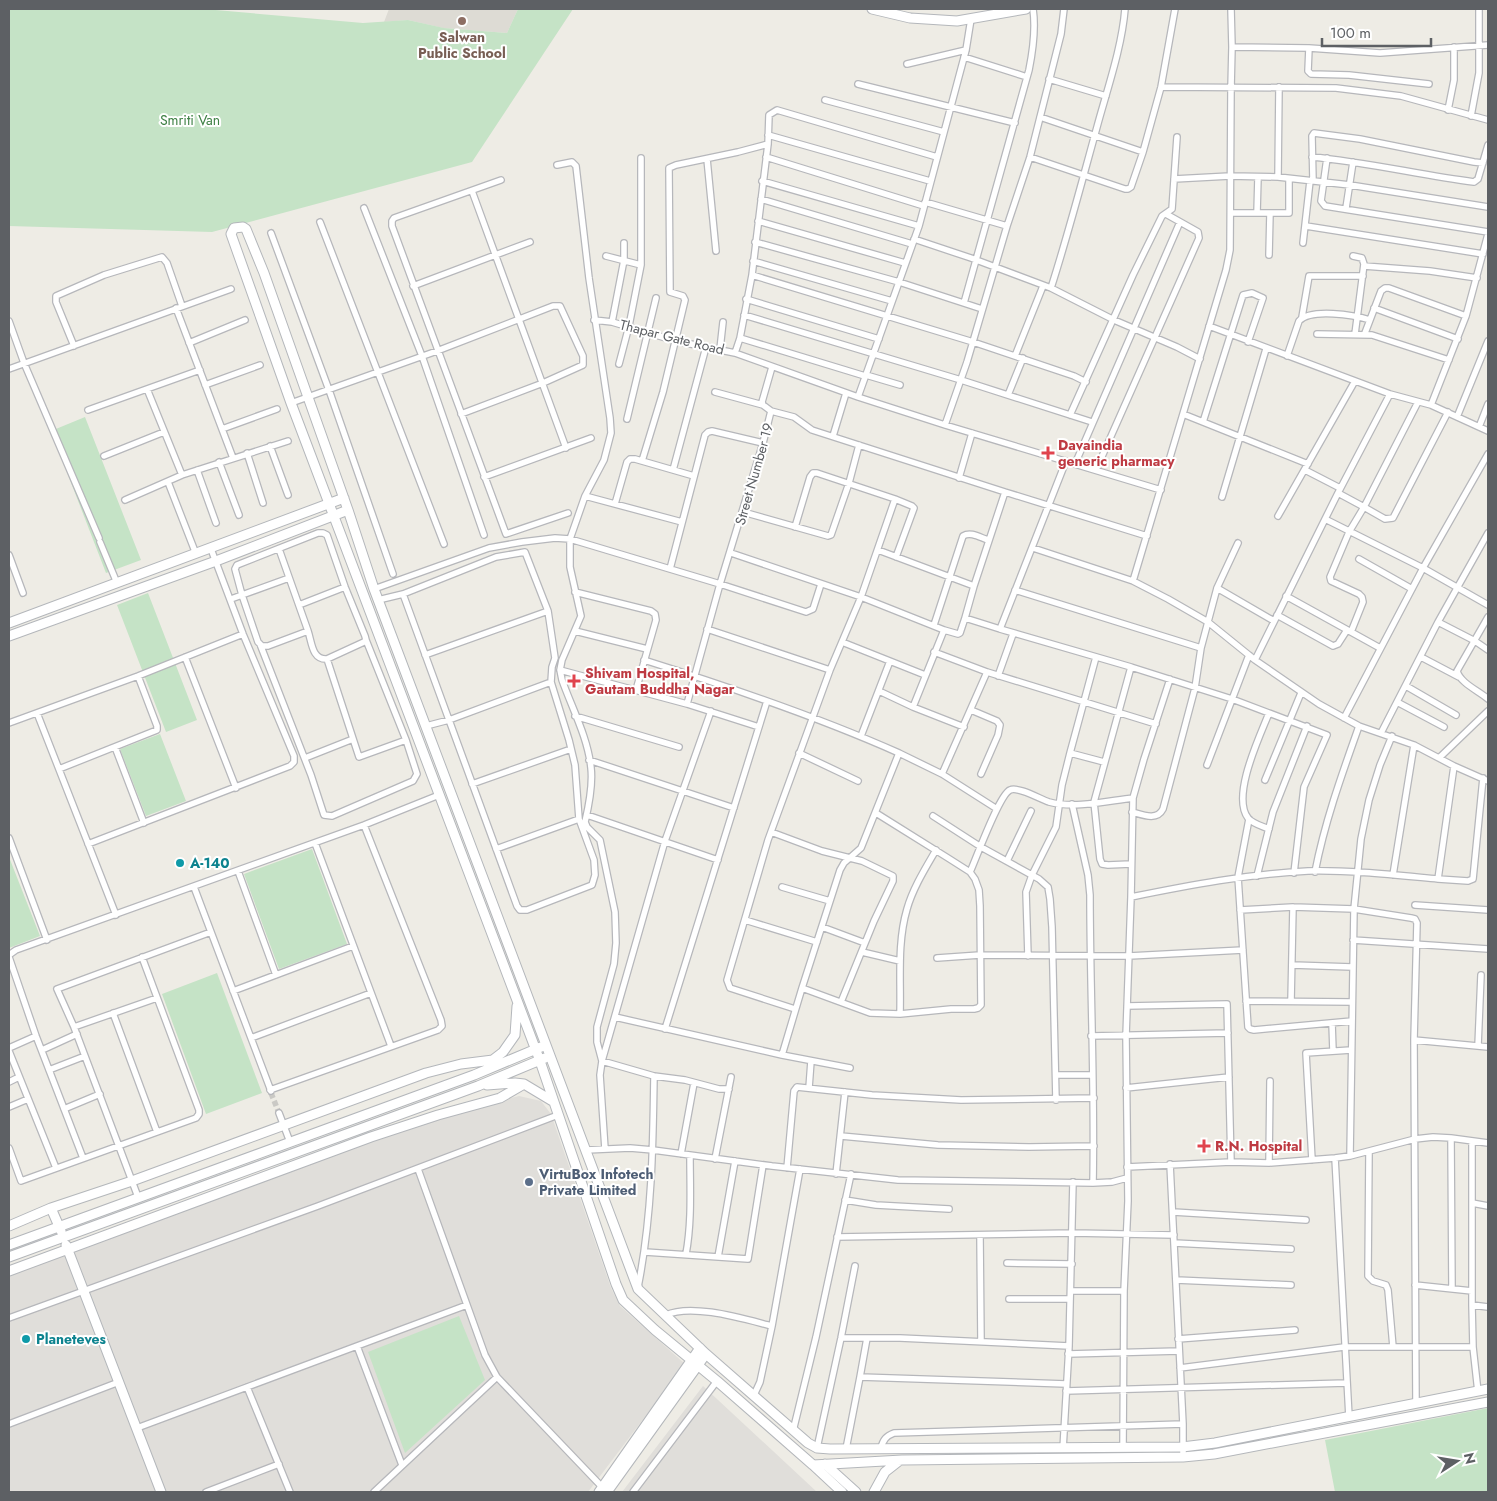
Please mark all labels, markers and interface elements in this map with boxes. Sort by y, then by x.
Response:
marker: Salwan Public School [456,15,468,27]
scale bar [1322,15,1431,47]
text: 100 m [1330,22,1371,44]
place label: Salwan Public School [418,27,506,63]
park label: Smriti Van [160,110,220,130]
street label: Thapar Gate Road [618,314,726,360]
street label: Street Number 19 [730,421,778,527]
place label: Davaindia generic pharmacy [1058,435,1175,471]
marker: Davaindia generic pharmacy [1042,447,1054,459]
place label: Shivam Hospital, Gautam Buddha Nagar [585,663,735,699]
marker: Shivam Hospital, Gautam Buddha Nagar [567,674,581,688]
place label: A-140 [189,853,230,873]
marker: A-140 [174,857,186,869]
place label: R.N. Hospital [1215,1136,1302,1156]
marker: R.N. Hospital [1197,1139,1211,1153]
place label: VirtuBox Infotech Private Limited [538,1164,653,1200]
marker: VirtuBox Infotech Private Limited [523,1176,535,1188]
place label: Planeteves [36,1329,107,1349]
marker: Planeteves [20,1333,32,1345]
north arrow [1432,1436,1482,1486]
text: N [1459,1451,1481,1466]

